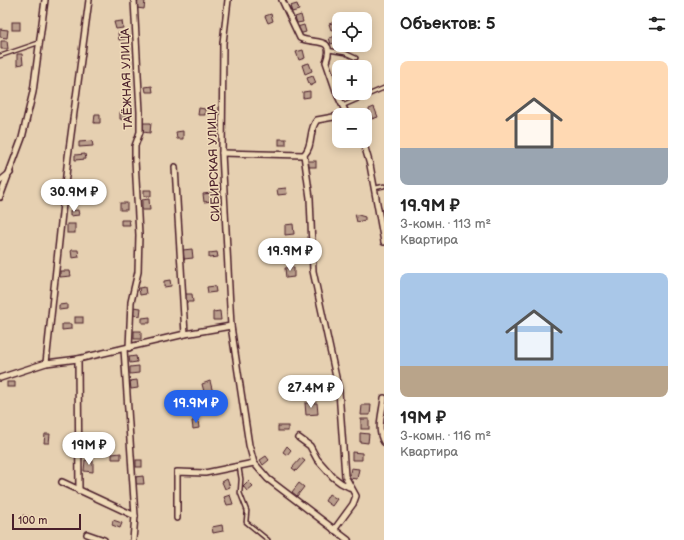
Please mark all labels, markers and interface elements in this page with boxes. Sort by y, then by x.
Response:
map controls [332,12,372,148]
button: locate [332,12,372,52]
icon: filters [646,13,668,35]
text: Объектов: 5 [400,14,496,34]
street label: ТАЁЖНАЯ УЛИЦА [117,27,136,130]
button: + [332,60,372,100]
icon: home [498,87,570,159]
street label: СИБИРСКАЯ УЛИЦА [204,103,224,222]
button: − [332,108,372,148]
pin: 30.9M ₽ [37,179,111,213]
text: 30.9M ₽ [50,184,98,200]
text: 19.9M ₽ [400,196,460,216]
text: 3-комн. · 113 m² [400,216,491,232]
text: Квартира [400,232,458,248]
pin: 19.9M ₽ [253,238,327,272]
text: 19.9M ₽ [267,243,313,259]
icon: home [498,299,570,371]
pin: 27.4M ₽ [274,375,348,409]
text: 27.4M ₽ [287,380,335,396]
pin: 19.9M ₽ [159,390,233,424]
text: 19.9M ₽ [173,395,219,411]
text: 19M ₽ [400,408,446,428]
text: 3-комн. · 116 m² [400,428,491,444]
pin: 19M ₽ [61,432,117,466]
text: 19M ₽ [71,437,107,453]
text: Квартира [400,444,458,460]
scale bar [12,512,81,531]
text: 100 m [18,514,47,527]

